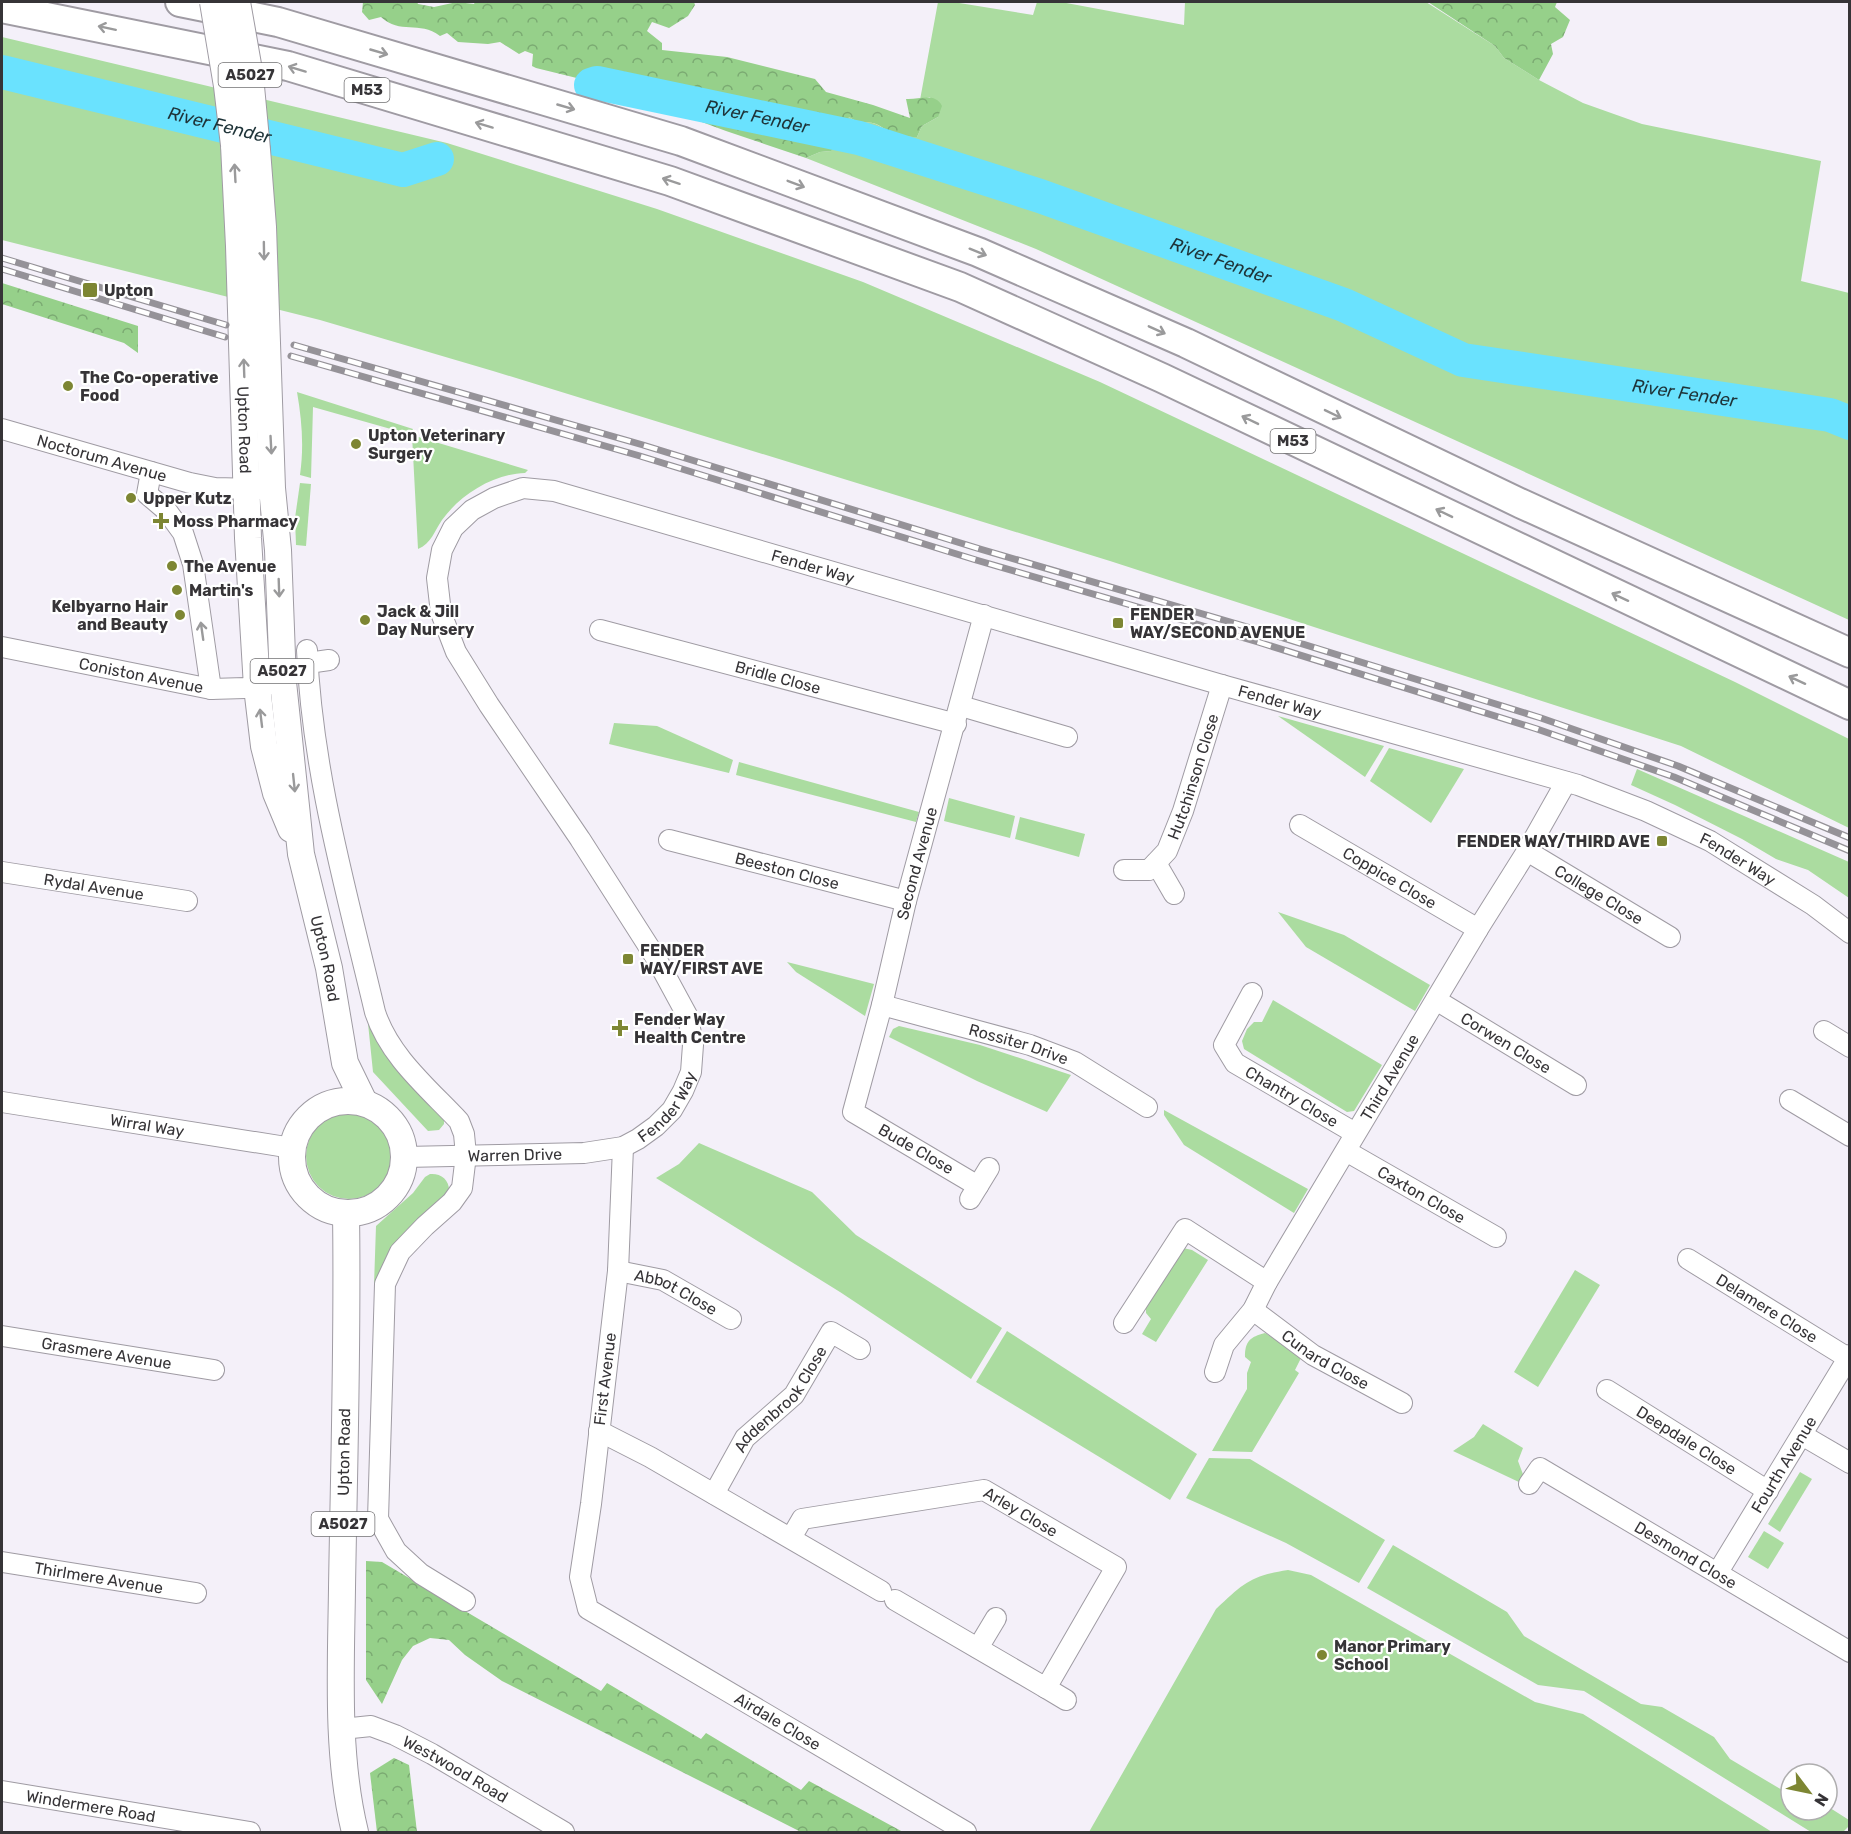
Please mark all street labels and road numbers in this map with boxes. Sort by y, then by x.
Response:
road number: A5027 [218,63,282,87]
road number: M53 [344,78,389,102]
street label: Upton Road [234,386,256,474]
road number: M53 [1270,429,1316,453]
street label: Noctorum Avenue [35,430,169,485]
street label: Fender Way [769,545,857,587]
street label: Coniston Avenue [77,653,205,697]
street label: Bridle Close [733,657,823,697]
road number: A5027 [250,659,314,683]
street label: Fender Way [1236,681,1324,722]
street label: Hutchinson Close [1163,711,1222,842]
street label: Second Avenue [893,805,941,921]
street label: Fender Way [1697,828,1779,889]
street label: Coppice Close [1339,843,1440,912]
street label: Beeston Close [733,848,841,893]
street label: College Close [1551,860,1647,928]
street label: Rydal Avenue [43,869,145,904]
street label: Upton Road [307,913,344,1003]
street label: Corwen Close [1458,1008,1555,1077]
street label: Rossiter Drive [967,1019,1071,1068]
street label: Third Avenue [1356,1030,1423,1124]
street label: Chantry Close [1242,1062,1342,1131]
street label: Fender Way [634,1068,700,1146]
street label: Wirral Way [109,1110,186,1140]
street label: Bude Close [875,1120,957,1178]
street label: Warren Drive [468,1144,562,1165]
street label: Caxton Close [1374,1162,1469,1227]
street label: Abbot Close [633,1265,721,1319]
street label: Delamere Close [1713,1269,1821,1346]
street label: Cunard Close [1278,1325,1373,1393]
street label: First Avenue [590,1332,620,1426]
street label: Grasmere Avenue [40,1333,173,1373]
street label: Addenbrook Close [730,1342,830,1455]
street label: Deepdale Close [1633,1401,1740,1478]
street label: Upton Road [334,1408,354,1496]
street label: Fourth Avenue [1747,1413,1820,1516]
street label: Arley Close [980,1483,1061,1541]
road number: A5027 [312,1512,374,1536]
street label: Desmond Close [1631,1517,1740,1592]
street label: Thirlmere Avenue [33,1558,165,1597]
street label: Airdale Close [732,1688,824,1754]
street label: Westwood Road [400,1731,512,1806]
street label: Windermere Road [25,1786,157,1826]

